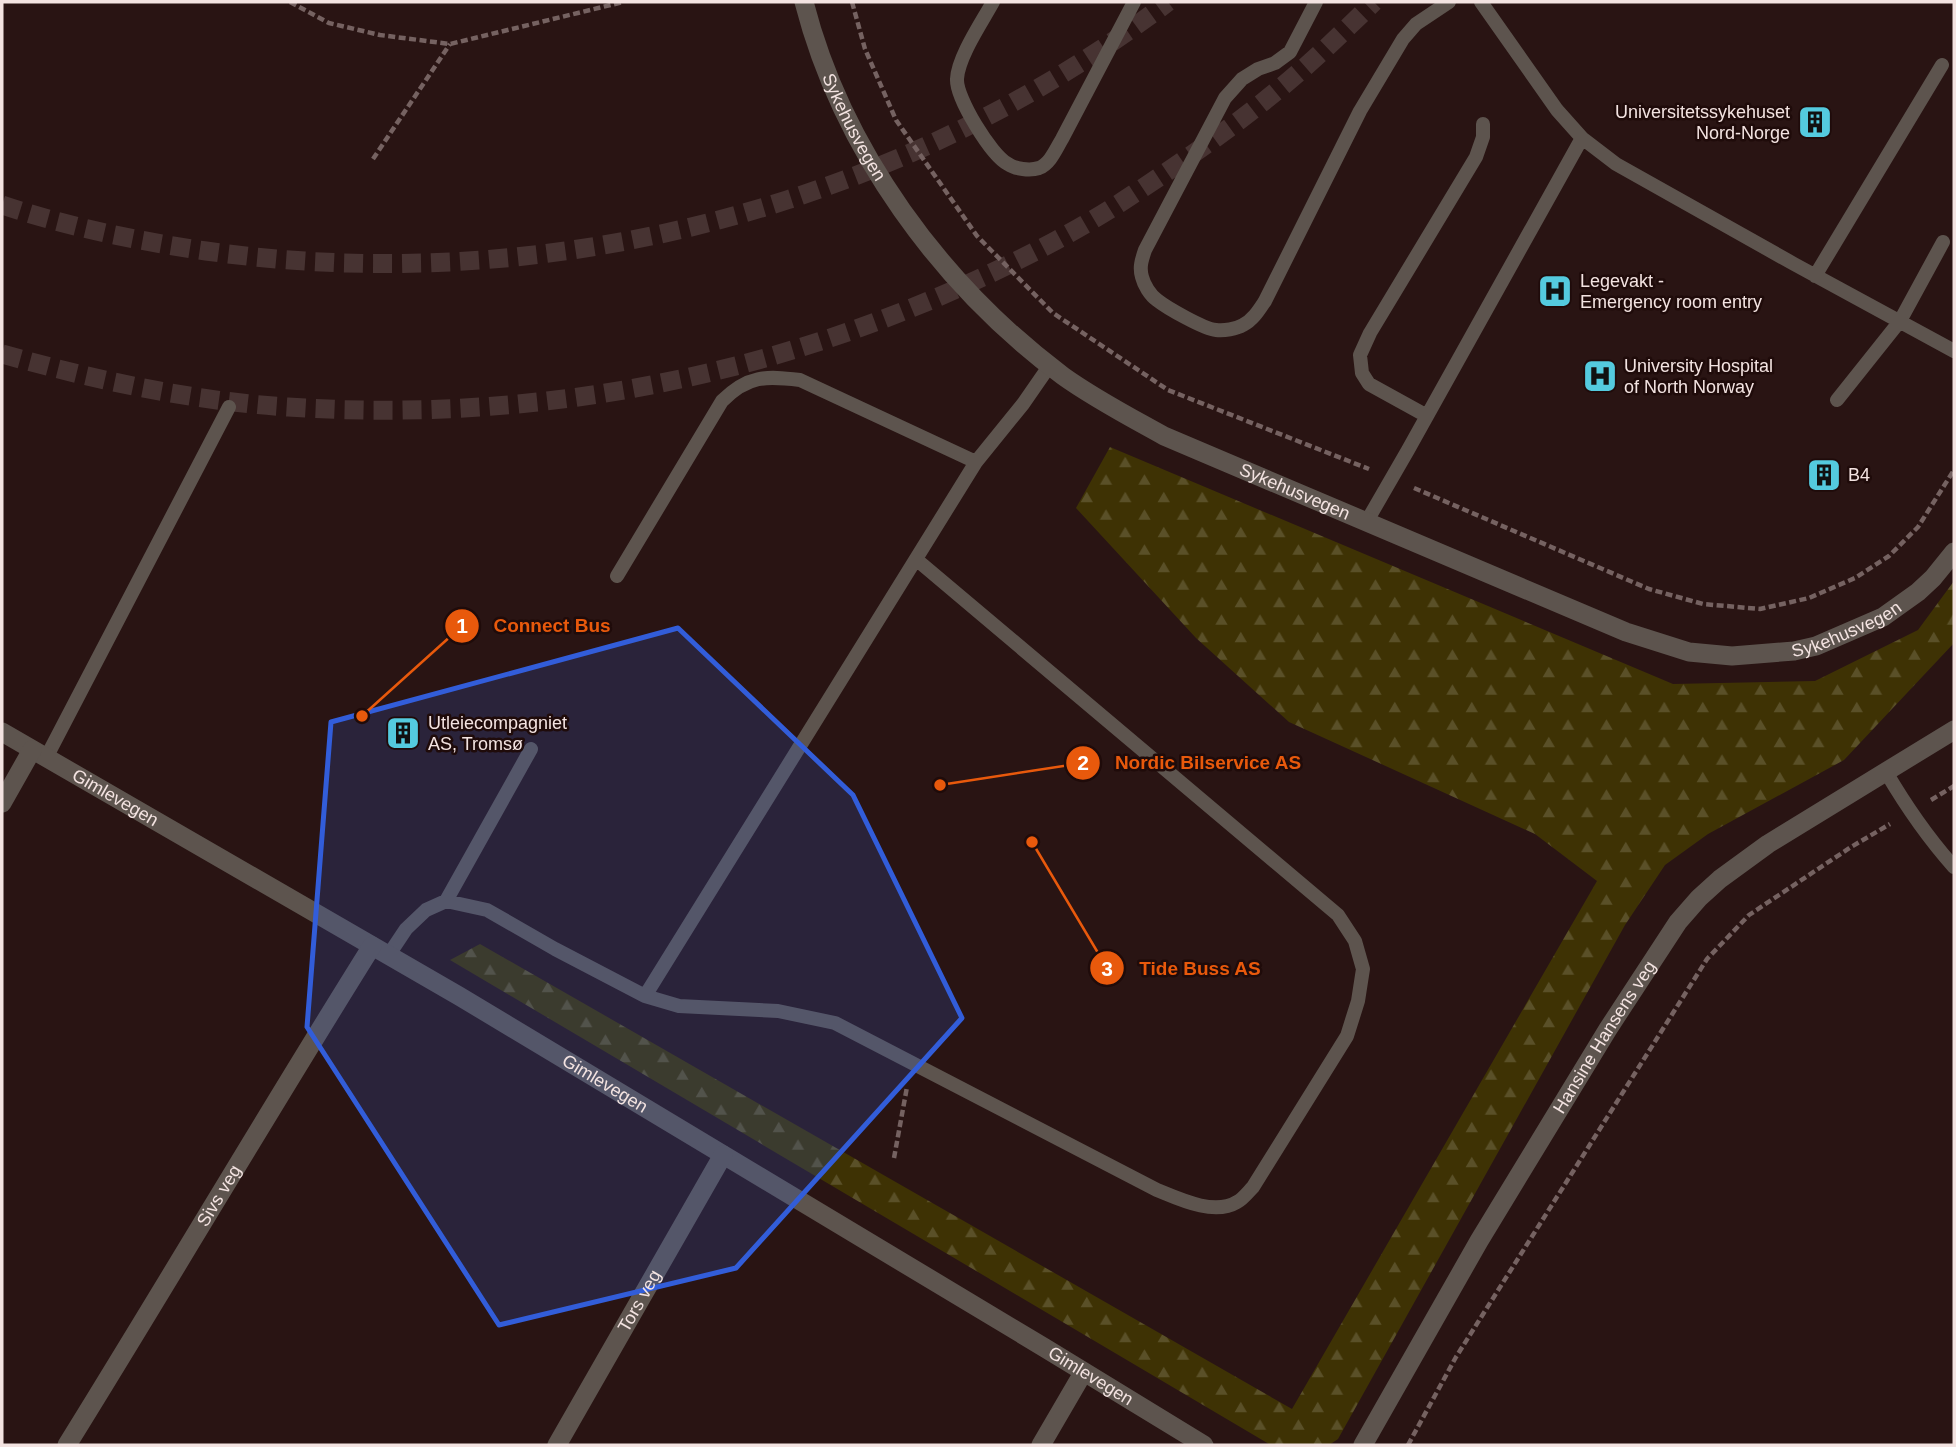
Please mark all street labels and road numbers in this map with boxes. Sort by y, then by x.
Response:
street label: Sykehusvegen [818,70,890,184]
street label: Sykehusvegen [1236,459,1353,524]
street label: Sykehusvegen [1789,597,1905,661]
street label: Gimlevegen [69,765,162,830]
street label: Hansine Hansens veg [1549,957,1660,1117]
street label: Gimlevegen [559,1050,651,1117]
street label: Sivs veg [193,1161,245,1230]
street label: Tors veg [614,1266,665,1335]
street label: Gimlevegen [1045,1342,1137,1409]

